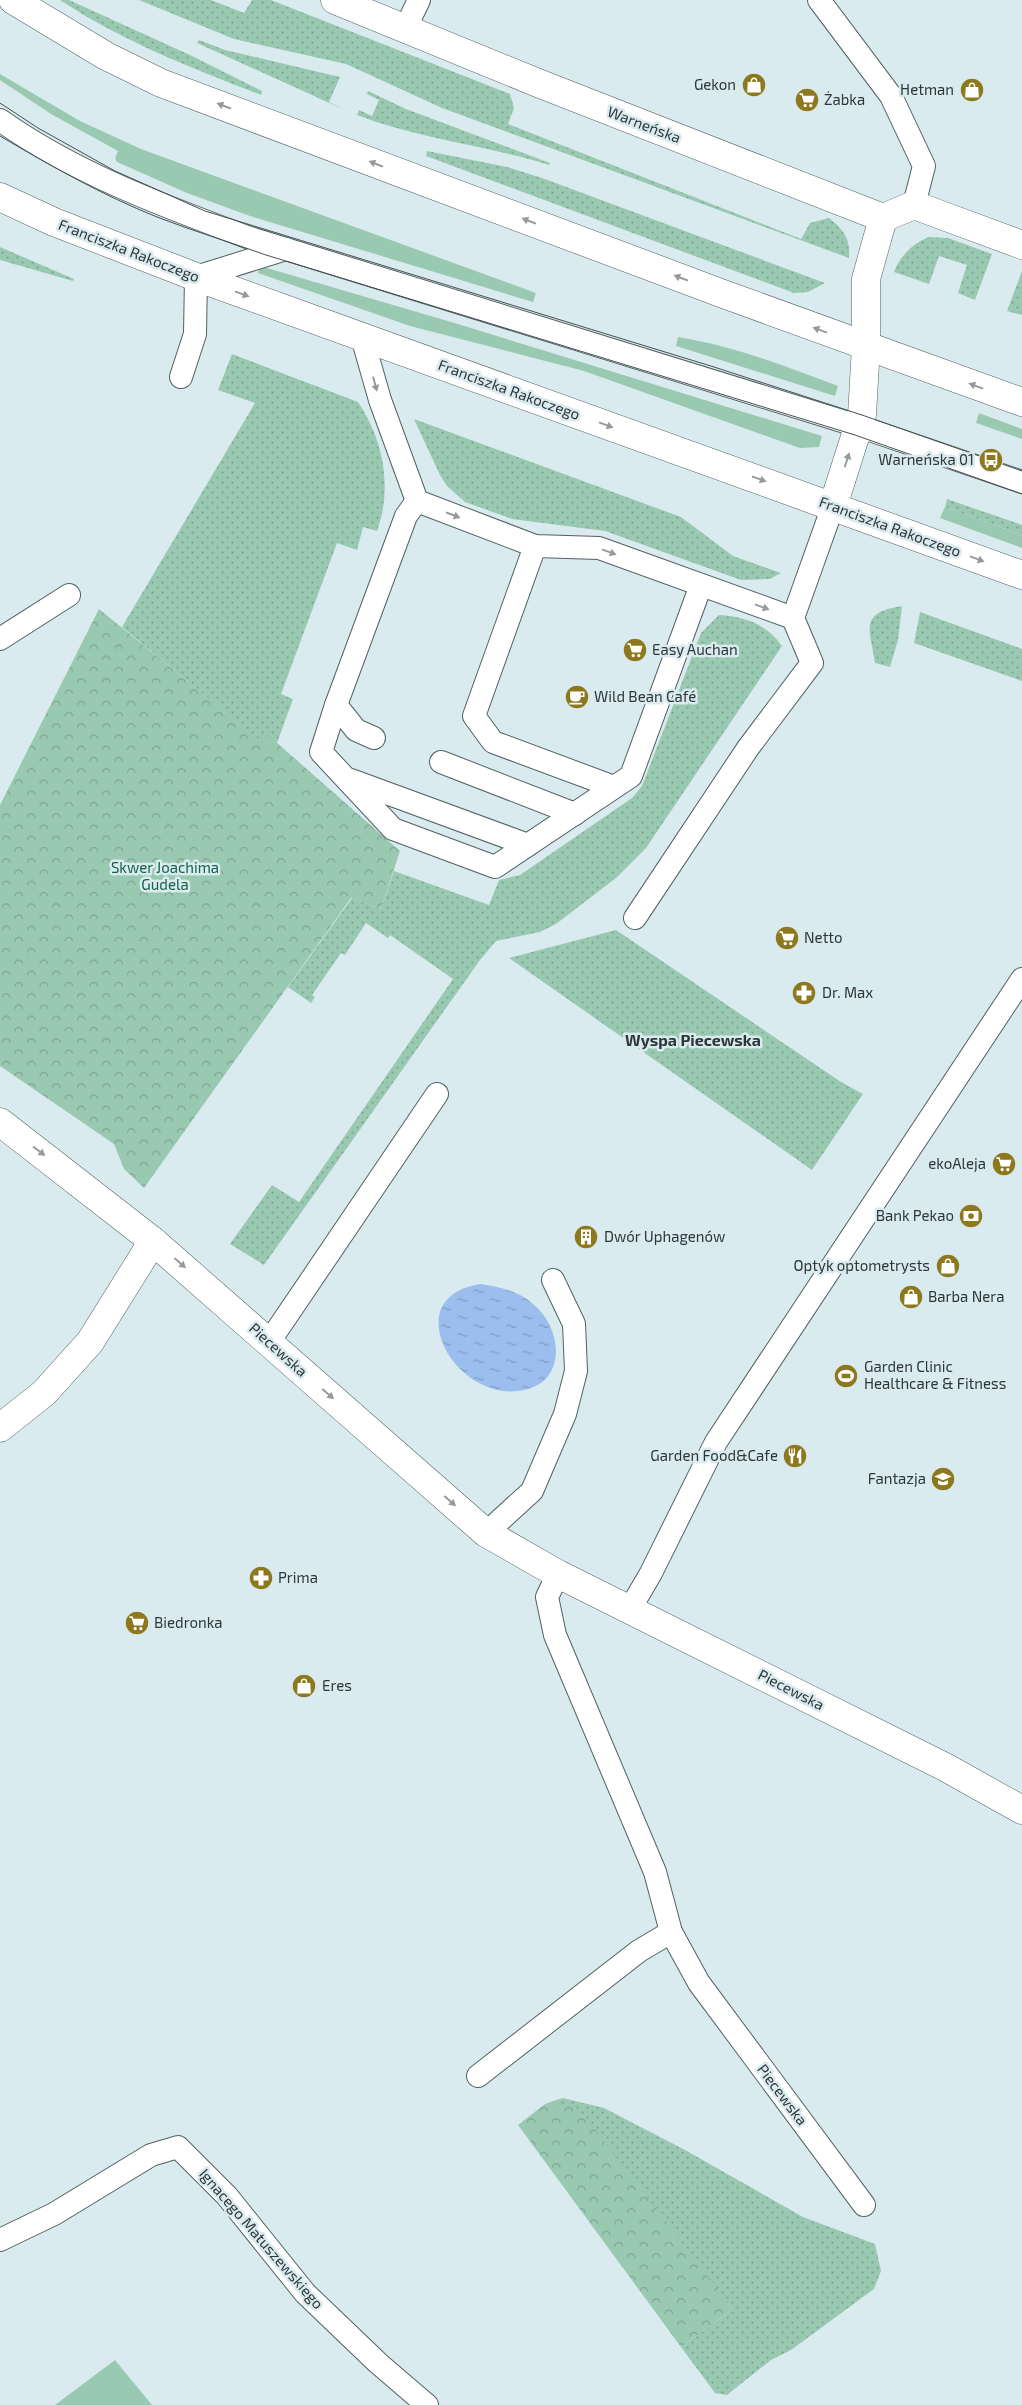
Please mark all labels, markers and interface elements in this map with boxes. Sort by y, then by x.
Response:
shop icon: Gekon [741,72,767,98]
place label: Gekon [694,75,736,93]
shop icon: Hetman [959,77,985,103]
place label: Hetman [900,80,954,98]
supermarket icon: Żabka [794,87,820,113]
place label: Żabka [824,90,865,108]
one-way arrow [216,102,231,110]
street label: Warneńska [605,102,684,146]
one-way arrow [369,159,384,167]
street label: Franciszka Rakoczego [56,215,202,285]
one-way arrow [521,217,536,224]
one-way arrow [673,274,688,281]
one-way arrow [235,290,250,298]
one-way arrow [812,326,827,334]
street label: Franciszka Rakoczego [436,355,583,423]
one-way arrow [372,377,380,392]
one-way arrow [968,382,983,390]
one-way arrow [599,421,614,429]
bus stop icon: Warneńska 01 [978,447,1004,473]
place label: Warneńska 01 [878,450,974,468]
one-way arrow [844,452,852,467]
one-way arrow [752,475,767,483]
street label: Franciszka Rakoczego [817,492,964,560]
one-way arrow [446,511,461,519]
one-way arrow [602,548,617,556]
one-way arrow [970,555,985,563]
one-way arrow [755,603,770,611]
supermarket icon: Easy Auchan [622,637,648,663]
place label: Easy Auchan [652,640,738,658]
cafe icon: Wild Bean Café [564,684,590,710]
place label: Wild Bean Café [594,687,696,705]
park label: Skwer Joachima Gudela [111,858,219,893]
supermarket icon: Netto [774,925,800,951]
place label: Netto [804,928,843,946]
pharmacy icon: Dr. Max [791,980,817,1006]
place label: Dr. Max [822,983,873,1001]
district label: Wyspa Piecewska [625,1030,761,1050]
one-way arrow [32,1146,46,1156]
supermarket icon: ekoAleja [991,1151,1017,1177]
place label: ekoAleja [928,1154,986,1173]
bank icon: Bank Pekao [958,1203,984,1229]
place label: Bank Pekao [876,1206,954,1224]
building icon: Dwór Uphagenów [573,1224,599,1250]
place label: Dwór Uphagenów [604,1227,725,1245]
shop icon: Optyk optometrysts [935,1253,961,1279]
place label: Optyk optometrysts [794,1256,930,1274]
one-way arrow [173,1258,186,1269]
shop icon: Barba Nera [898,1284,924,1310]
place label: Barba Nera [928,1287,1005,1305]
street label: Piecewska [246,1319,311,1380]
place label: Garden Clinic Healthcare & Fitness [864,1357,1006,1392]
sports icon: Garden Clinic Healthcare & Fitness [833,1363,859,1389]
one-way arrow [321,1388,333,1400]
restaurant icon: Garden Food&Cafe [782,1443,808,1469]
place label: Garden Food&Cafe [650,1446,778,1464]
school or university icon: Fantazja [930,1466,956,1492]
place label: Fantazja [868,1469,926,1488]
one-way arrow [443,1495,455,1507]
pharmacy icon: Prima [248,1565,274,1591]
place label: Prima [278,1568,318,1586]
supermarket icon: Biedronka [124,1610,150,1636]
place label: Biedronka [154,1613,223,1631]
street label: Piecewska [755,1665,828,1713]
shop icon: Eres [291,1673,317,1699]
place label: Eres [322,1676,352,1694]
street label: Piecewska [754,2060,812,2128]
street label: Ignacego Matuszewskiego [196,2165,328,2312]

